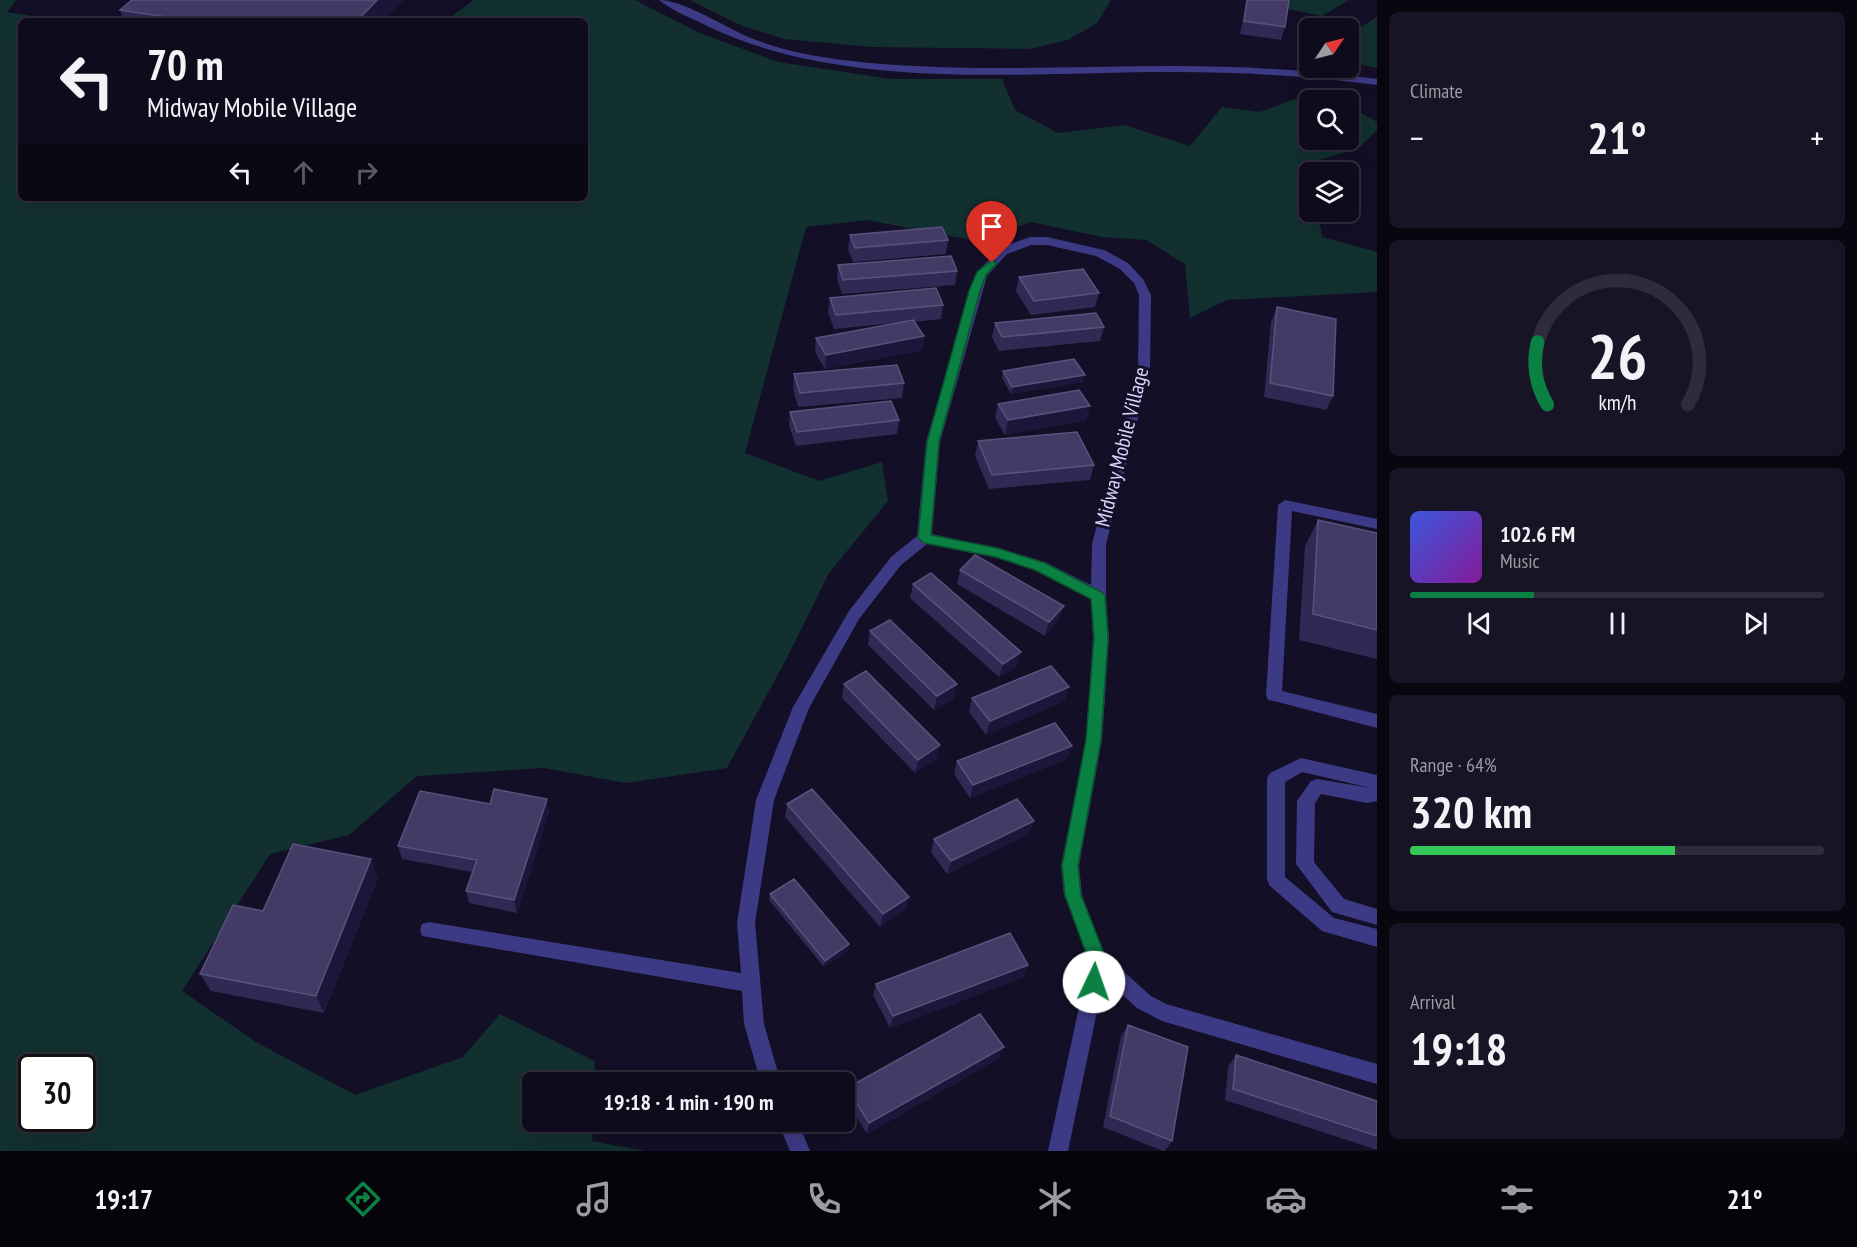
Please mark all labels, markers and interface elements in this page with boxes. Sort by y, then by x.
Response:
north arrow [1299,18,1359,78]
map controls [1299,18,1359,222]
text: 70 m [147,37,224,92]
icon: left [48,42,126,120]
text: Climate [1410,78,1463,104]
text: Midway Mobile Village [147,90,357,124]
button: search [1299,90,1359,150]
text: 21° [1587,108,1647,166]
text: − [1410,116,1424,159]
text: + [1810,116,1824,159]
icon: left [224,156,257,189]
icon: ahead [287,156,320,189]
icon: right [350,156,383,189]
button: layers [1299,162,1359,222]
pin [966,201,1017,263]
icon: arrive [975,210,1008,243]
text: 26 [1587,315,1647,396]
street label: Midway Mobile Village [1089,364,1154,529]
text: km/h [1598,388,1636,416]
text: 102.6 FM [1500,520,1575,548]
text: Music [1500,548,1540,574]
icon: previous [1463,607,1496,640]
icon: pause [1601,607,1634,640]
icon: next [1739,607,1772,640]
text: Range · 64% [1410,752,1497,778]
text: 320 km [1410,782,1532,840]
position arrow [1062,950,1126,1014]
text: Arrival [1410,989,1455,1015]
text: 19:18 [1410,1019,1507,1077]
speed limit sign: 30 [18,1054,96,1132]
text: 19:18 · 1 min · 190 m [603,1088,774,1116]
icon: directions [342,1178,384,1220]
icon: music [573,1178,615,1220]
icon: phone [803,1178,845,1220]
icon: climate [1034,1178,1076,1220]
icon: car [1265,1178,1307,1220]
icon: filters [1496,1178,1538,1220]
text: 19:17 [94,1182,153,1216]
text: 21° [1727,1182,1762,1216]

